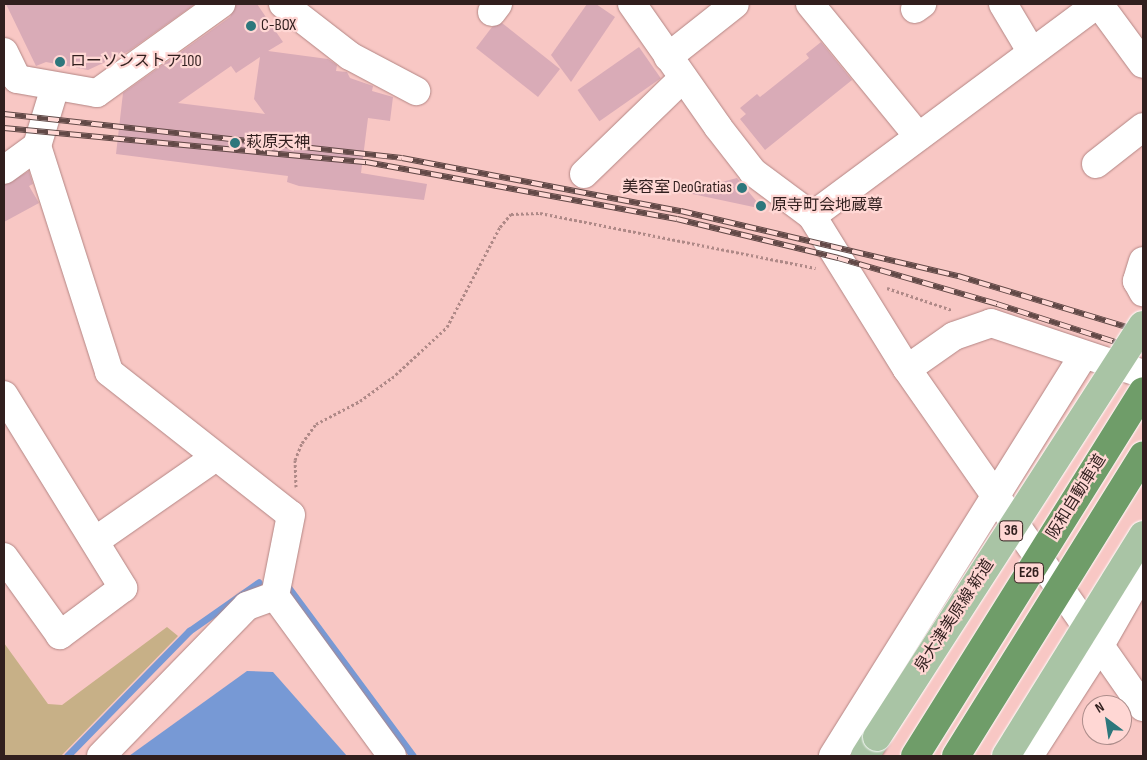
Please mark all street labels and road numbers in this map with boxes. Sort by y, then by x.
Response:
street label: 阪和自動車道 [1043,451,1111,543]
road number: 36 [998,518,1024,544]
street label: 泉大津美原線 新道 [911,556,999,676]
road number: E26 [1013,560,1045,586]

